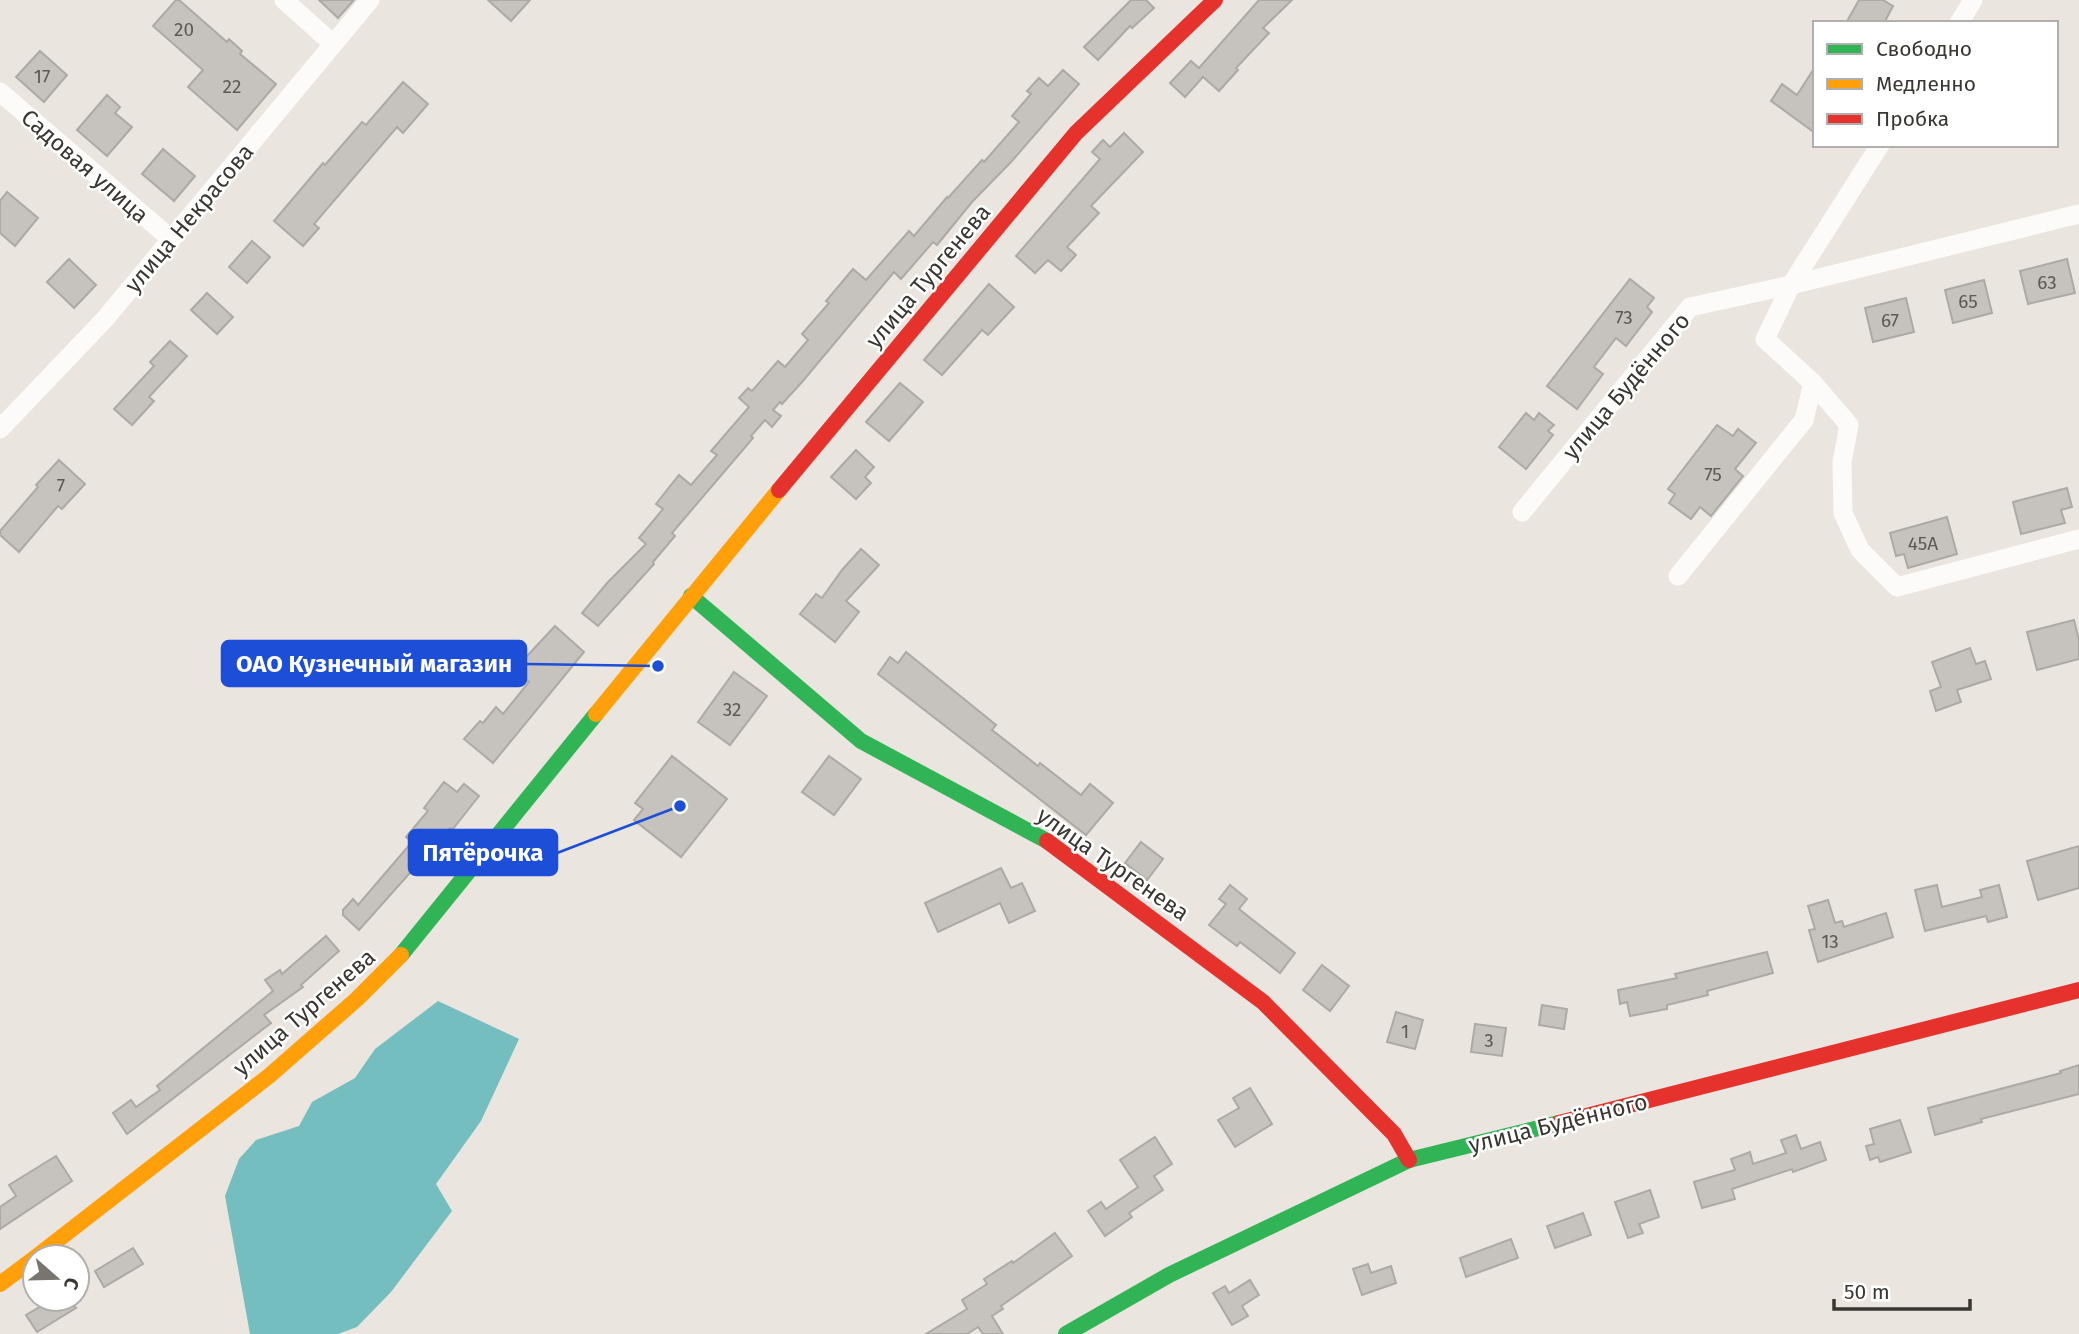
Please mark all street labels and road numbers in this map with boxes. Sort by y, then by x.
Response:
street label: Садовая улица [16,103,154,229]
street label: улица Некрасова [119,138,259,298]
street label: улица Тургенева [860,198,996,354]
street label: улица Будённого [1556,307,1696,465]
street label: улица Тургенева [1031,801,1195,927]
street label: улица Тургенева [227,943,381,1081]
street label: улица Будённого [1466,1087,1650,1159]

